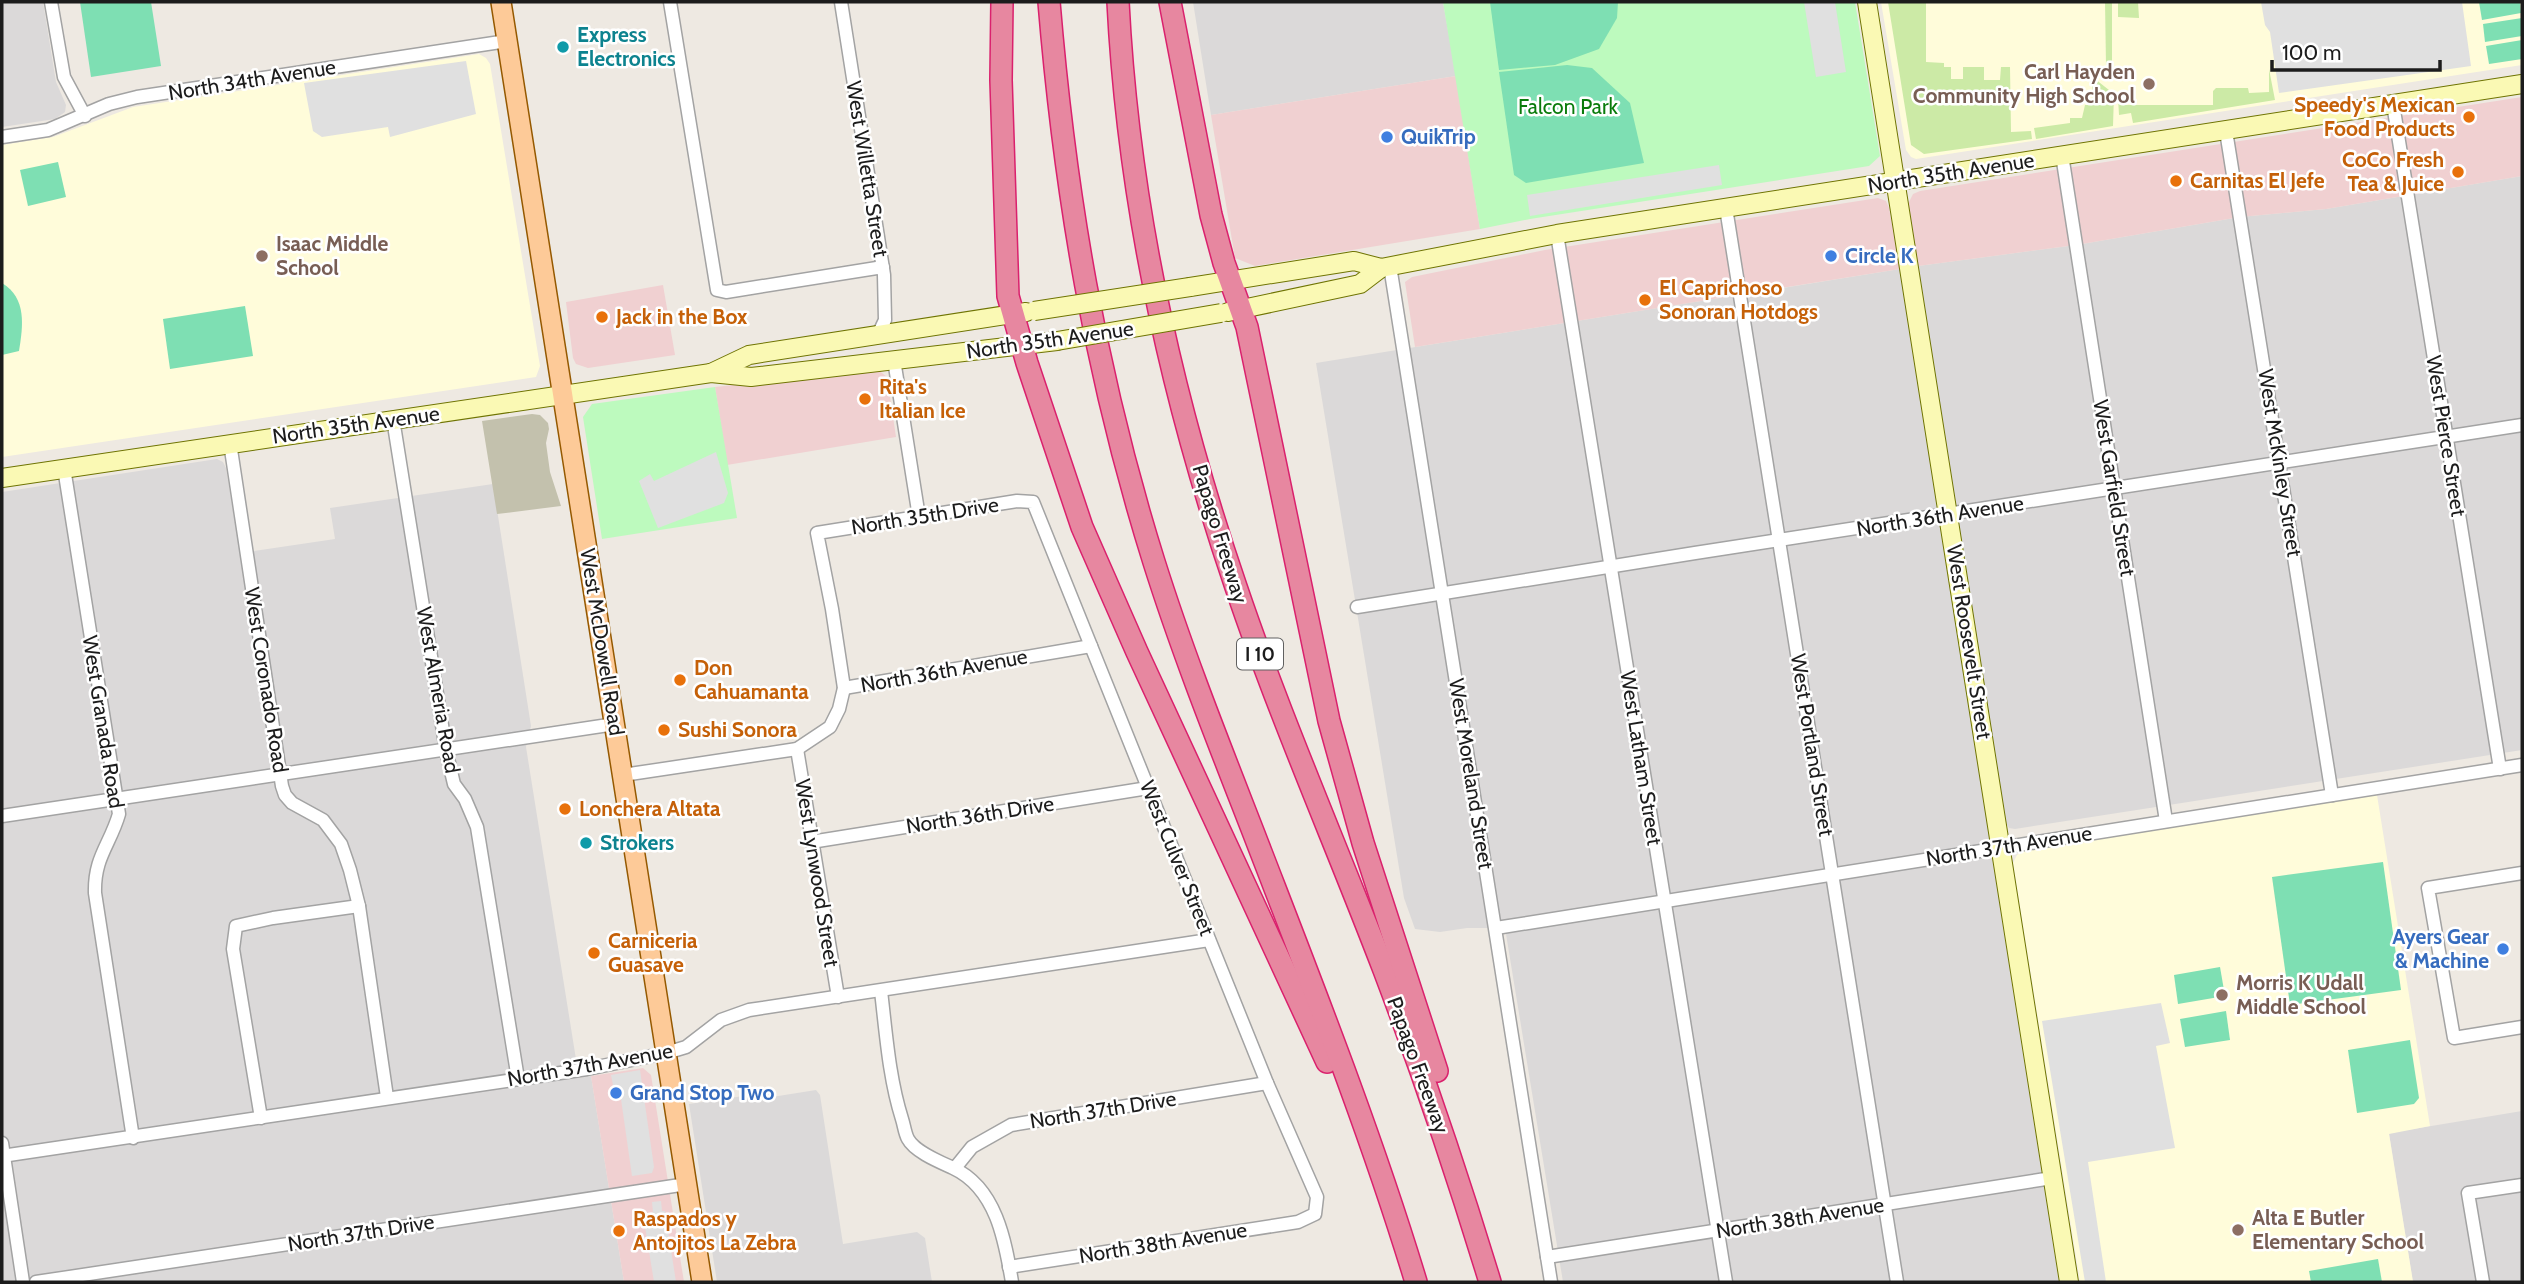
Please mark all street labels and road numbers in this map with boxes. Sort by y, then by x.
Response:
street label: North 34th Avenue [166,54,338,105]
street label: West Willetta Street [841,79,894,259]
street label: North 35th Avenue [1866,147,2036,198]
street label: North 35th Avenue [965,315,1135,364]
street label: West Pierce Street [2421,354,2472,518]
street label: West McKinley Street [2253,367,2308,559]
street label: West Garfield Street [2088,398,2141,578]
street label: North 35th Avenue [271,400,441,449]
street label: Papago Freeway [1188,462,1254,607]
street label: North 36th Avenue [1855,490,2026,541]
street label: North 35th Drive [849,491,1001,539]
street label: West Roosevelt Street [1942,543,1997,741]
street label: West McDowell Road [575,547,630,737]
street label: West Coronado Road [239,585,294,775]
street label: West Almeria Road [412,605,465,775]
street label: West Granada Road [77,634,130,810]
road number: I 10 [1237,638,1283,670]
street label: North 36th Avenue [859,643,1029,697]
street label: West Portland Street [1786,652,1839,838]
street label: West Latham Street [1615,669,1668,847]
street label: West Moreland Street [1444,677,1499,871]
street label: West Lynwood Street [790,777,845,969]
street label: West Culver Street [1135,777,1220,939]
street label: North 36th Drive [904,790,1056,839]
street label: North 37th Avenue [1924,820,2094,871]
street label: Papago Freeway [1382,993,1455,1137]
street label: North 37th Avenue [505,1038,675,1091]
street label: North 37th Drive [1028,1086,1178,1133]
street label: North 38th Avenue [1714,1192,1886,1243]
street label: North 37th Drive [286,1209,436,1256]
street label: North 38th Avenue [1077,1217,1249,1268]

